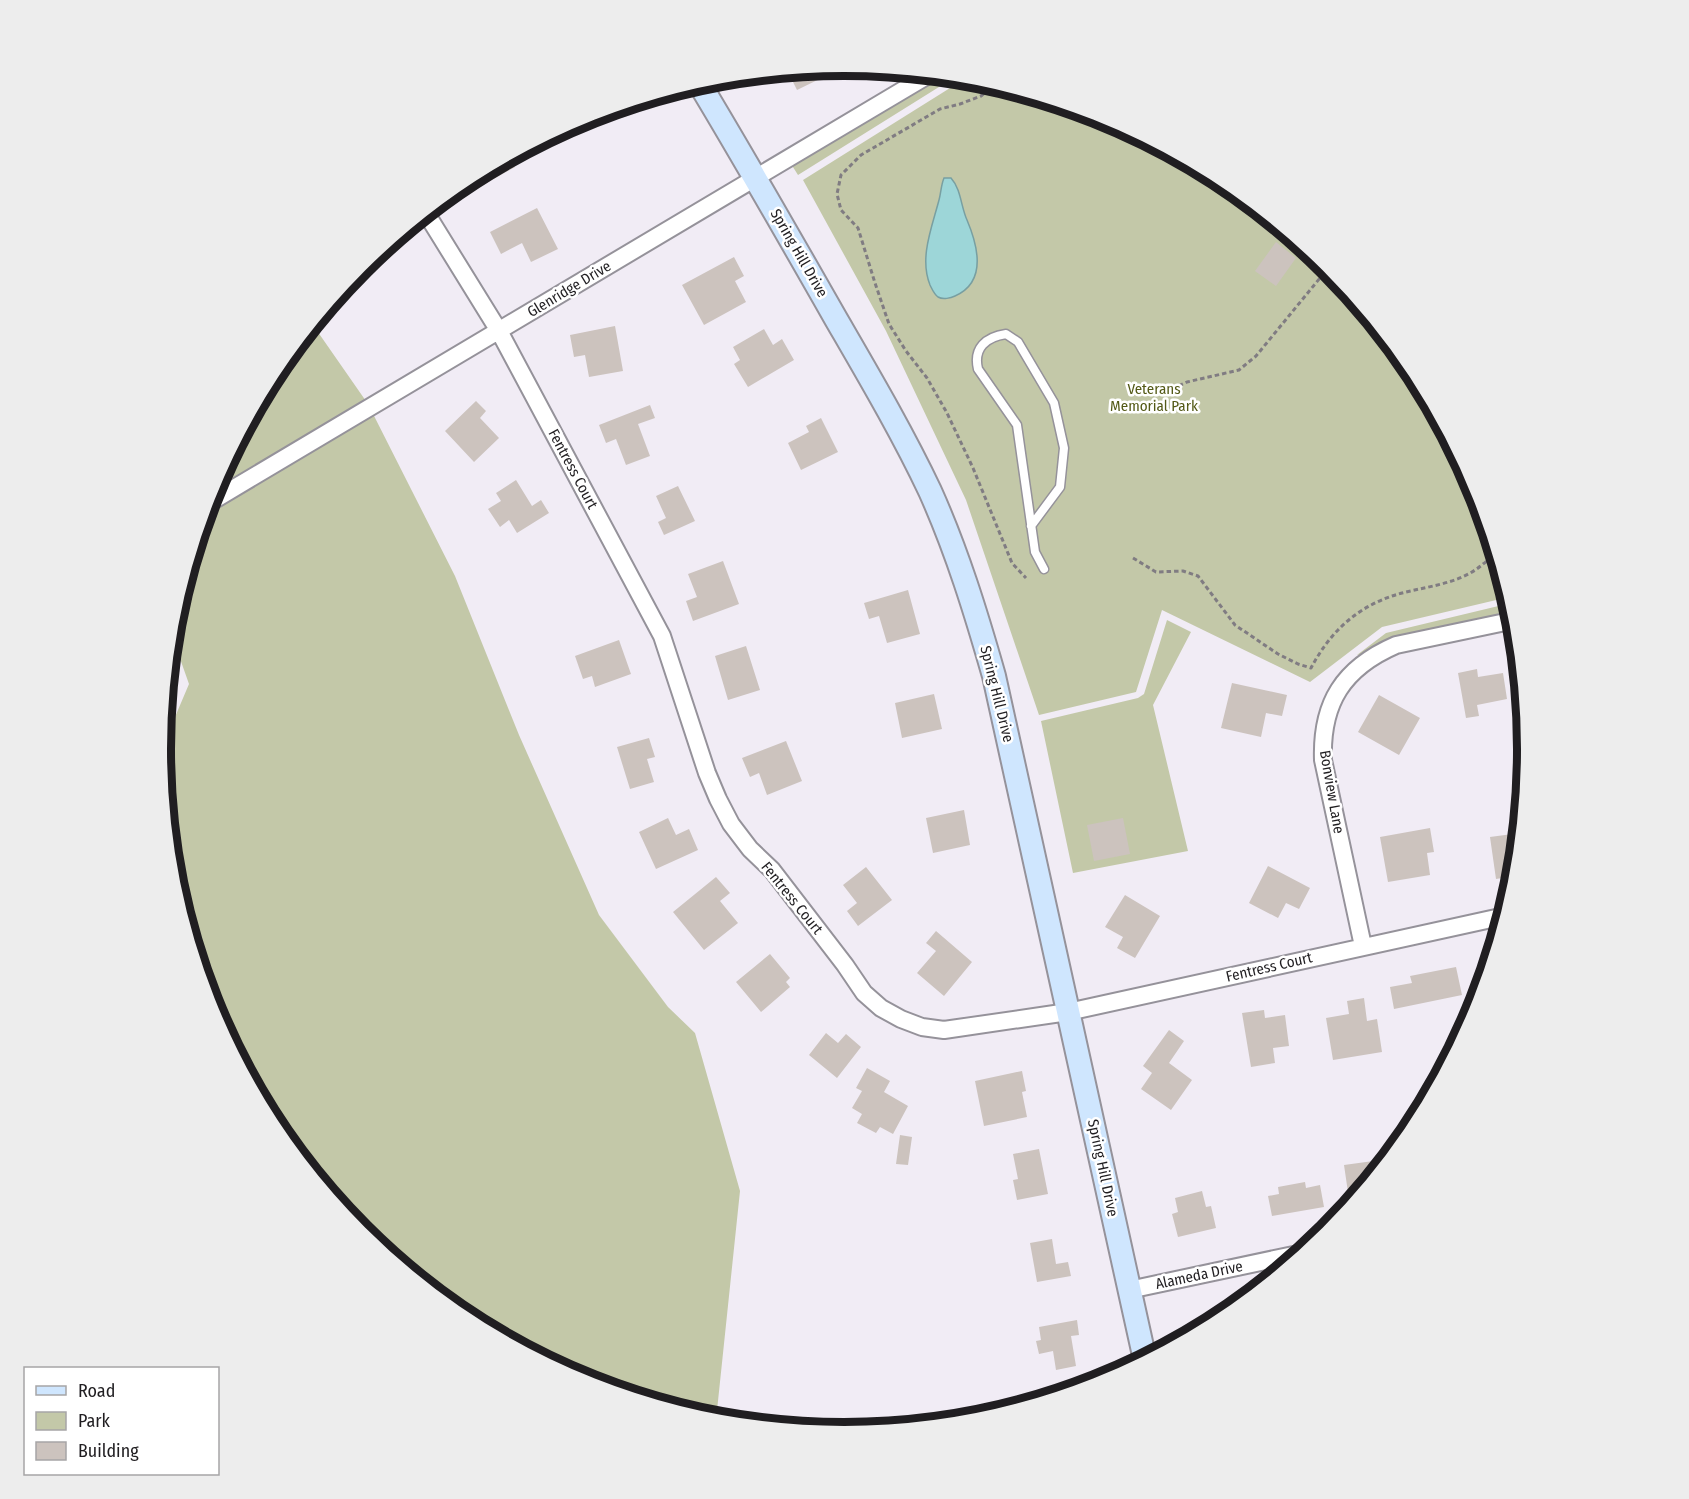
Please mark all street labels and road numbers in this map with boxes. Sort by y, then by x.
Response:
street label: Spring Hill Drive [766,206,832,300]
street label: Glenridge Drive [524,257,614,321]
street label: Fentress Court [544,426,602,512]
street label: Spring Hill Drive [976,644,1018,744]
street label: Bonview Lane [1316,749,1348,835]
street label: Fentress Court [757,858,827,938]
street label: Fentress Court [1224,948,1314,986]
street label: Spring Hill Drive [1084,1118,1122,1218]
street label: Alameda Drive [1154,1257,1244,1293]

